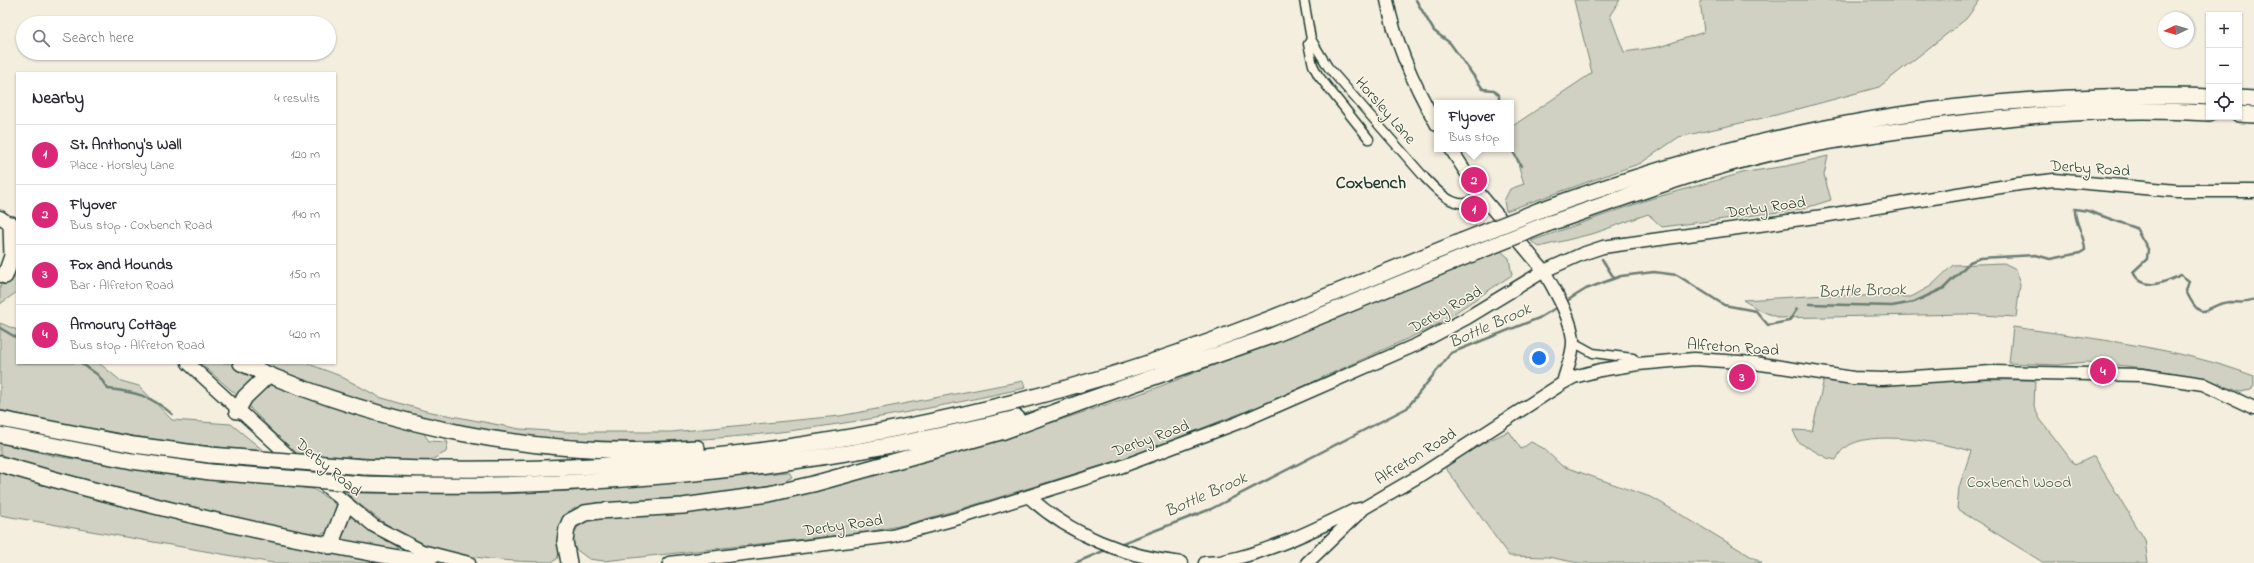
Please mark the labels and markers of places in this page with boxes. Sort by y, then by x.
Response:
pin: 2 [1461,165,1487,195]
pin: 1 [1461,194,1487,224]
pin: 4 [2090,356,2116,386]
pin: 3 [1729,362,1755,392]

